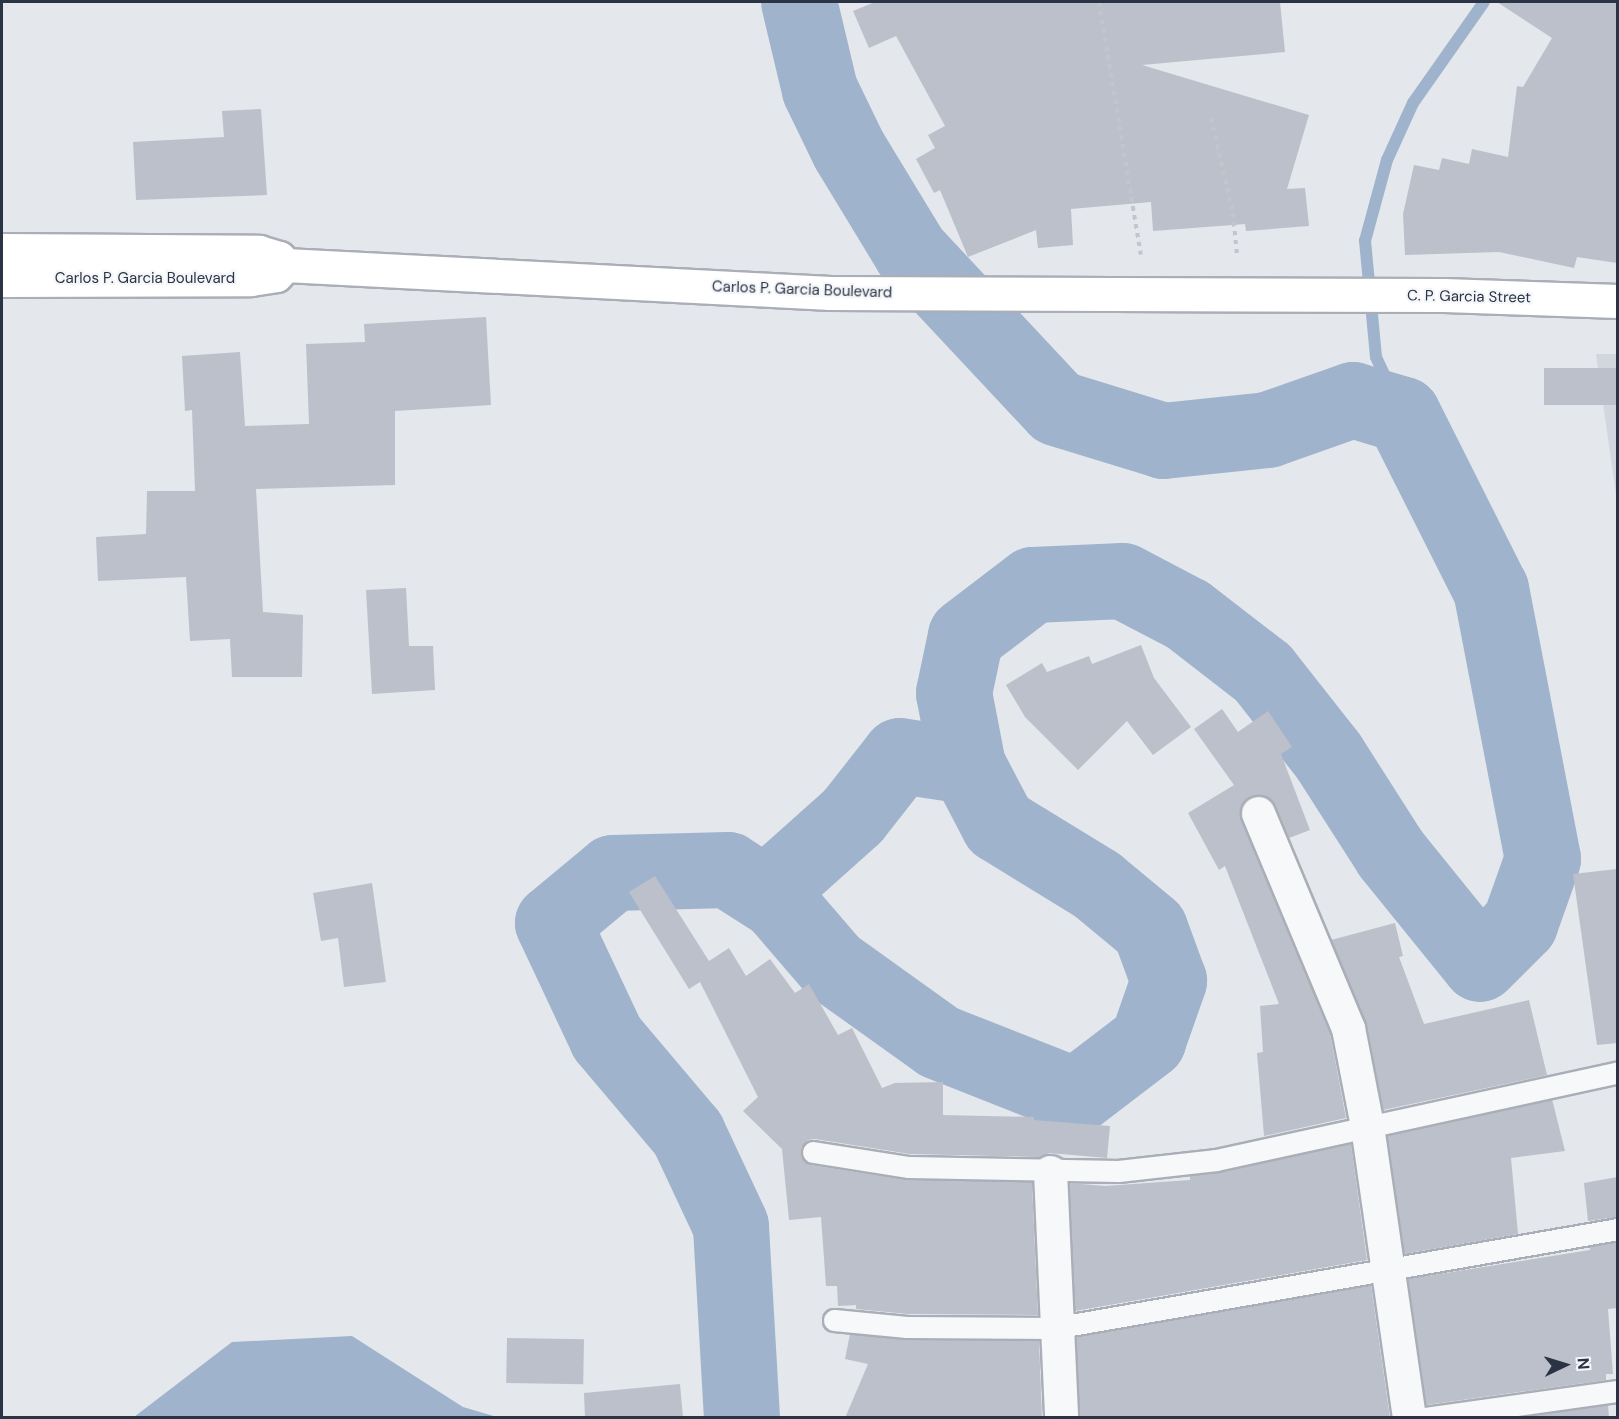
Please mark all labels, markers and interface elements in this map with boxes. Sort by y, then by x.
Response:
street label: Carlos P. Garcia Boulevard [55,270,235,288]
street label: Carlos P. Garcia Boulevard [712,278,892,302]
street label: C. P. Garcia Street [1407,287,1531,307]
north arrow [1535,1335,1595,1395]
text: N [1573,1357,1594,1370]

